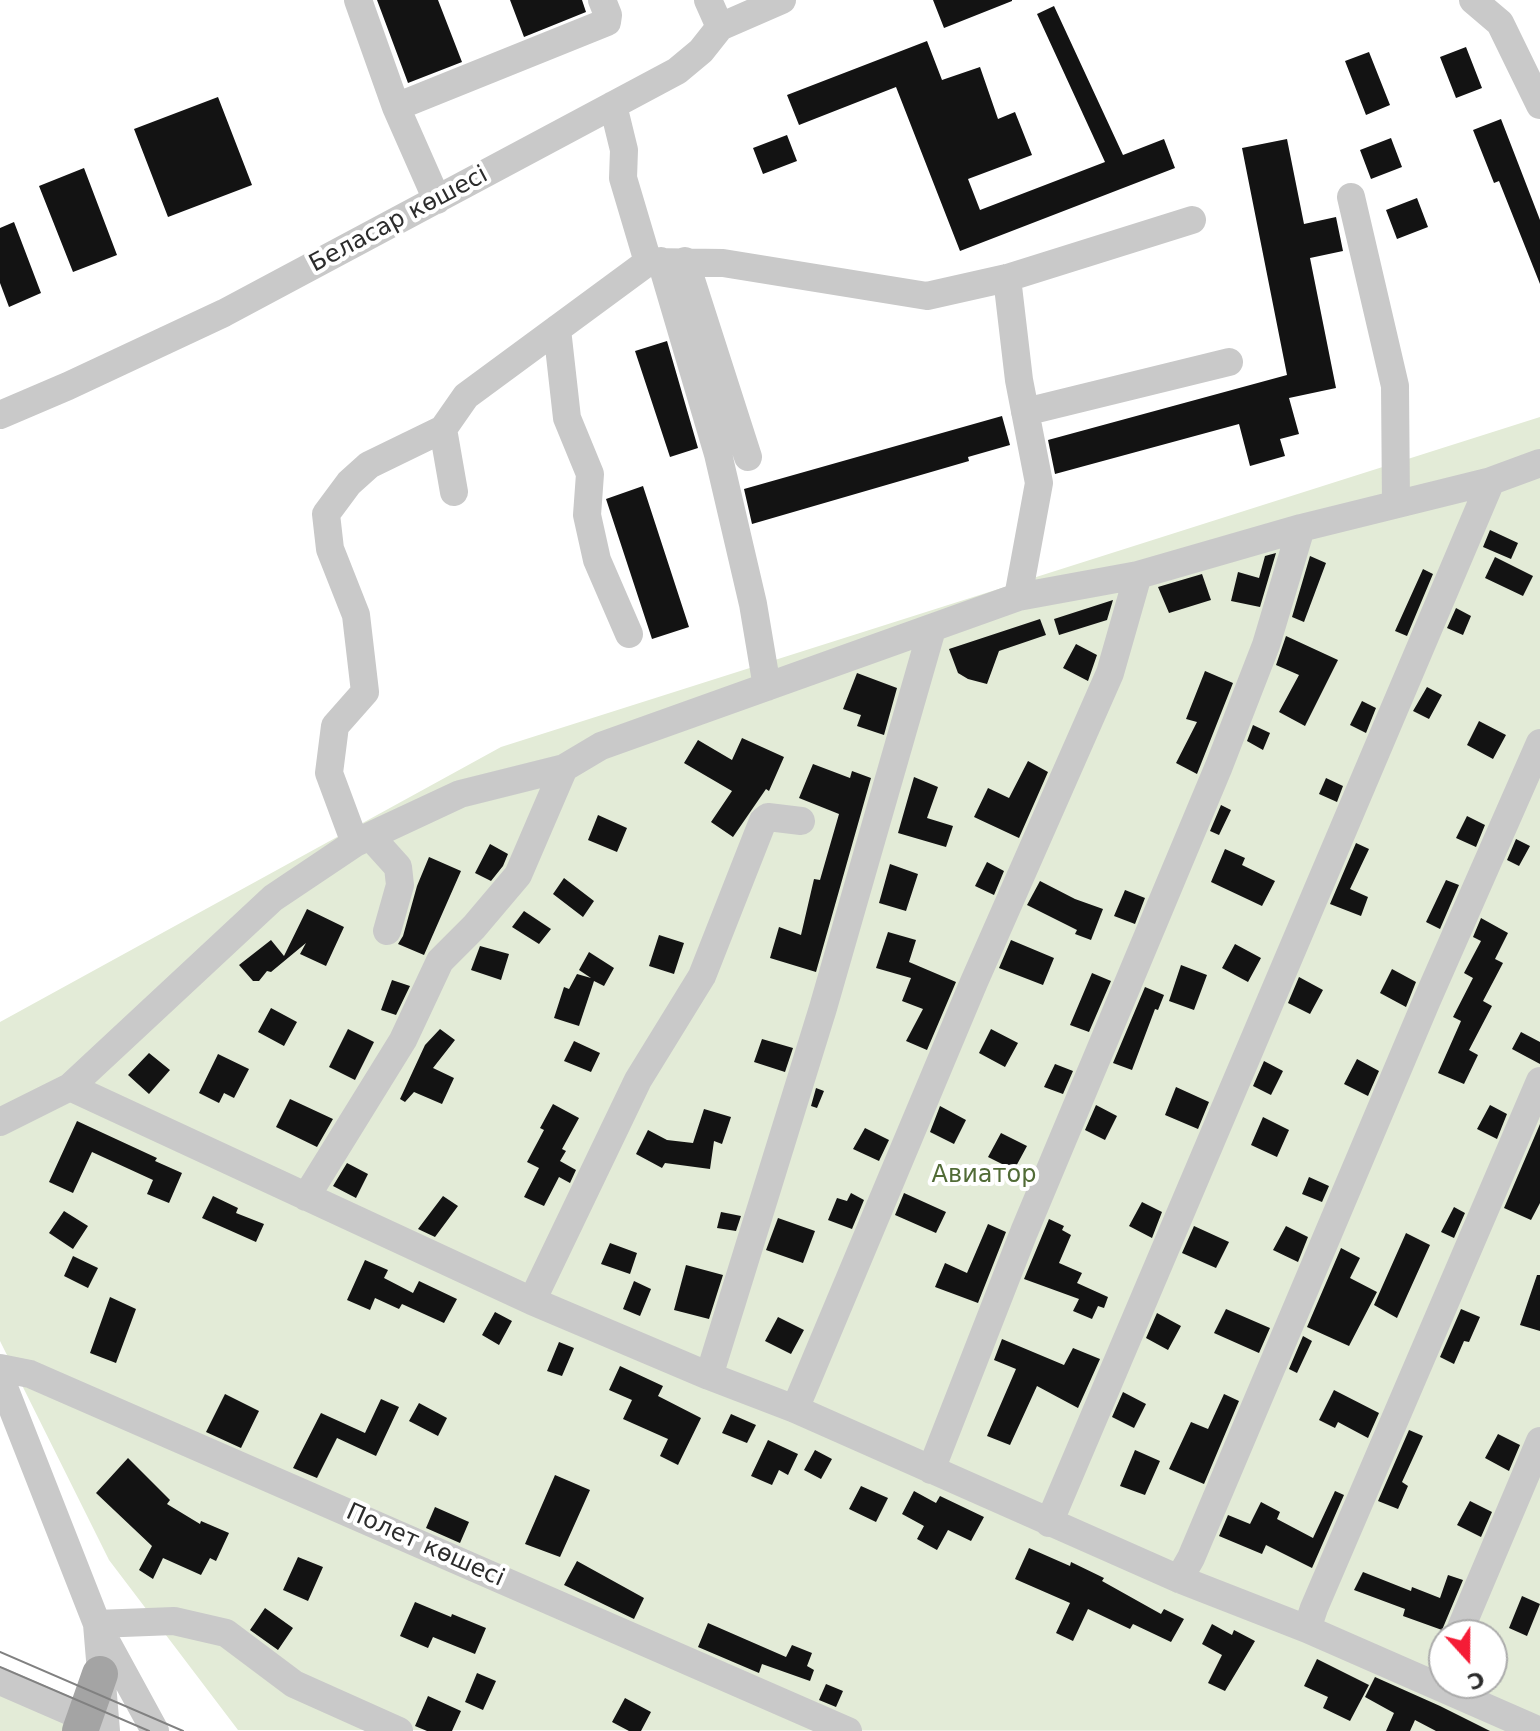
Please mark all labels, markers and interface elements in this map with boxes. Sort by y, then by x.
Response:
street label: Беласар көшесі [305,161,493,279]
park label: Авиатор [932,1162,1036,1190]
street label: Полет көшесі [341,1498,509,1594]
north arrow [1428,1619,1508,1699]
text: С [1464,1665,1488,1695]

